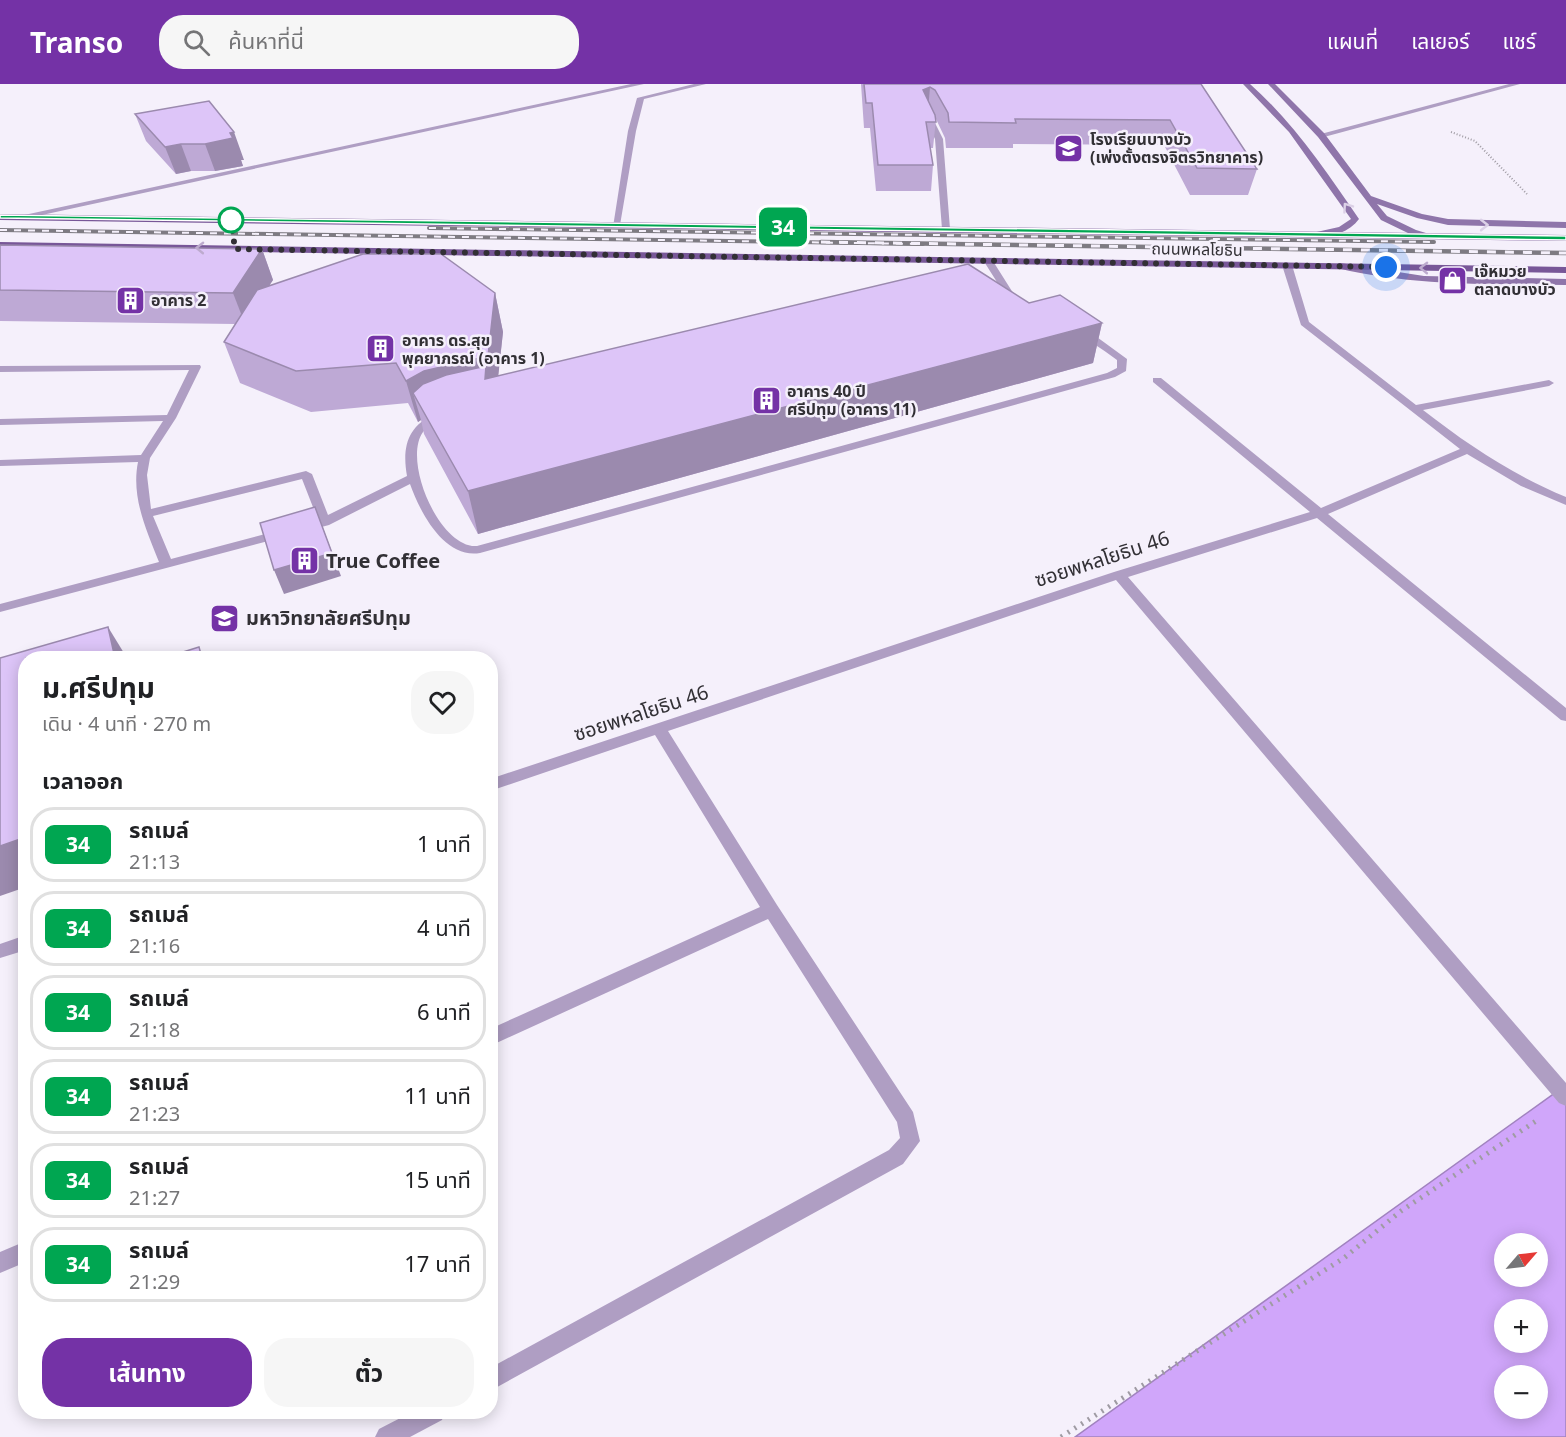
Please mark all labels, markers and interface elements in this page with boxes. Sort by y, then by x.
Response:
search box [159,15,579,69]
text: Transo [30,23,123,61]
text: ค้นหาที่นี่ [228,25,304,55]
icon: search [180,26,213,59]
text: แผนที่ [1327,27,1378,55]
text: เลเยอร์ [1411,27,1470,55]
text: แชร์ [1503,27,1536,55]
place label: โรงเรียนบางบัว (เพ่งตั้งตรงจิตรวิทยาคาร) [1090,128,1263,168]
school or university icon: โรงเรียนบางบัว (เพ่งตั้งตรงจิตรวิทยาคาร) [1053,132,1085,164]
one-way arrow [1343,203,1354,214]
unlabelled marker [218,207,244,233]
line badge: 34 [756,208,810,246]
text: 34 [771,213,795,241]
one-way arrow [1479,219,1488,231]
street label: ถนนพหลโยธิน [1151,237,1243,261]
one-way arrow [195,242,204,254]
your location [1371,252,1401,282]
place label: เจ๊หมวย ตลาดบางบัว [1474,260,1556,300]
one-way arrow [1419,261,1428,274]
shop icon: เจ๊หมวย ตลาดบางบัว [1437,264,1469,296]
building icon: อาคาร 2 [114,284,146,316]
place label: อาคาร 2 [151,289,206,311]
place label: อาคาร ดร.สุข พุคยาภรณ์ (อาคาร 1) [402,329,545,369]
building icon: อาคาร ดร.สุข พุคยาภรณ์ (อาคาร 1) [365,333,397,365]
place label: อาคาร 40 ปี ศรีปทุม (อาคาร 11) [787,380,916,420]
building icon: อาคาร 40 ปี ศรีปทุม (อาคาร 11) [750,384,782,416]
street label: ซอยพหลโยธิน 46 [1031,524,1173,593]
building icon: True Coffee [289,545,321,577]
place label: True Coffee [326,547,440,574]
school or university icon: มหาวิทยาลัยศรีปทุม [209,602,241,634]
place label: มหาวิทยาลัยศรีปทุม [246,604,411,631]
text: ม.ศรีปทุม [42,668,155,706]
button: heart [411,671,474,734]
street label: ซอยพหลโยธิน 46 [570,678,712,747]
text: เดิน · 4 นาที · 270 m [42,710,211,737]
text: เวลาออก [42,765,123,795]
text: รถเมล์ [129,814,189,844]
text: 1 นาที [417,828,471,858]
text: 34 [66,830,90,858]
text: 21:13 [129,848,180,875]
text: รถเมล์ [129,898,189,928]
text: 4 นาที [417,912,471,942]
text: 34 [66,914,90,942]
text: 21:16 [129,932,180,959]
text: รถเมล์ [129,982,189,1012]
text: 6 นาที [417,996,471,1026]
text: 34 [66,998,90,1026]
text: 21:18 [129,1016,180,1043]
text: รถเมล์ [129,1066,189,1096]
text: 11 นาที [404,1080,471,1110]
text: 34 [66,1082,90,1110]
text: 21:23 [129,1100,180,1127]
text: รถเมล์ [129,1150,189,1180]
text: 15 นาที [404,1164,471,1194]
text: 34 [66,1166,90,1194]
text: 21:27 [129,1184,180,1211]
north arrow [1494,1233,1548,1287]
map controls [1494,1233,1548,1419]
text: รถเมล์ [129,1234,189,1264]
text: 17 นาที [404,1248,471,1278]
text: 34 [66,1250,90,1278]
text: 21:29 [129,1268,180,1295]
button: + [1494,1299,1548,1353]
button: เส้นทาง [42,1338,252,1407]
button: ตั๋ว [264,1338,474,1407]
button: − [1494,1365,1548,1419]

